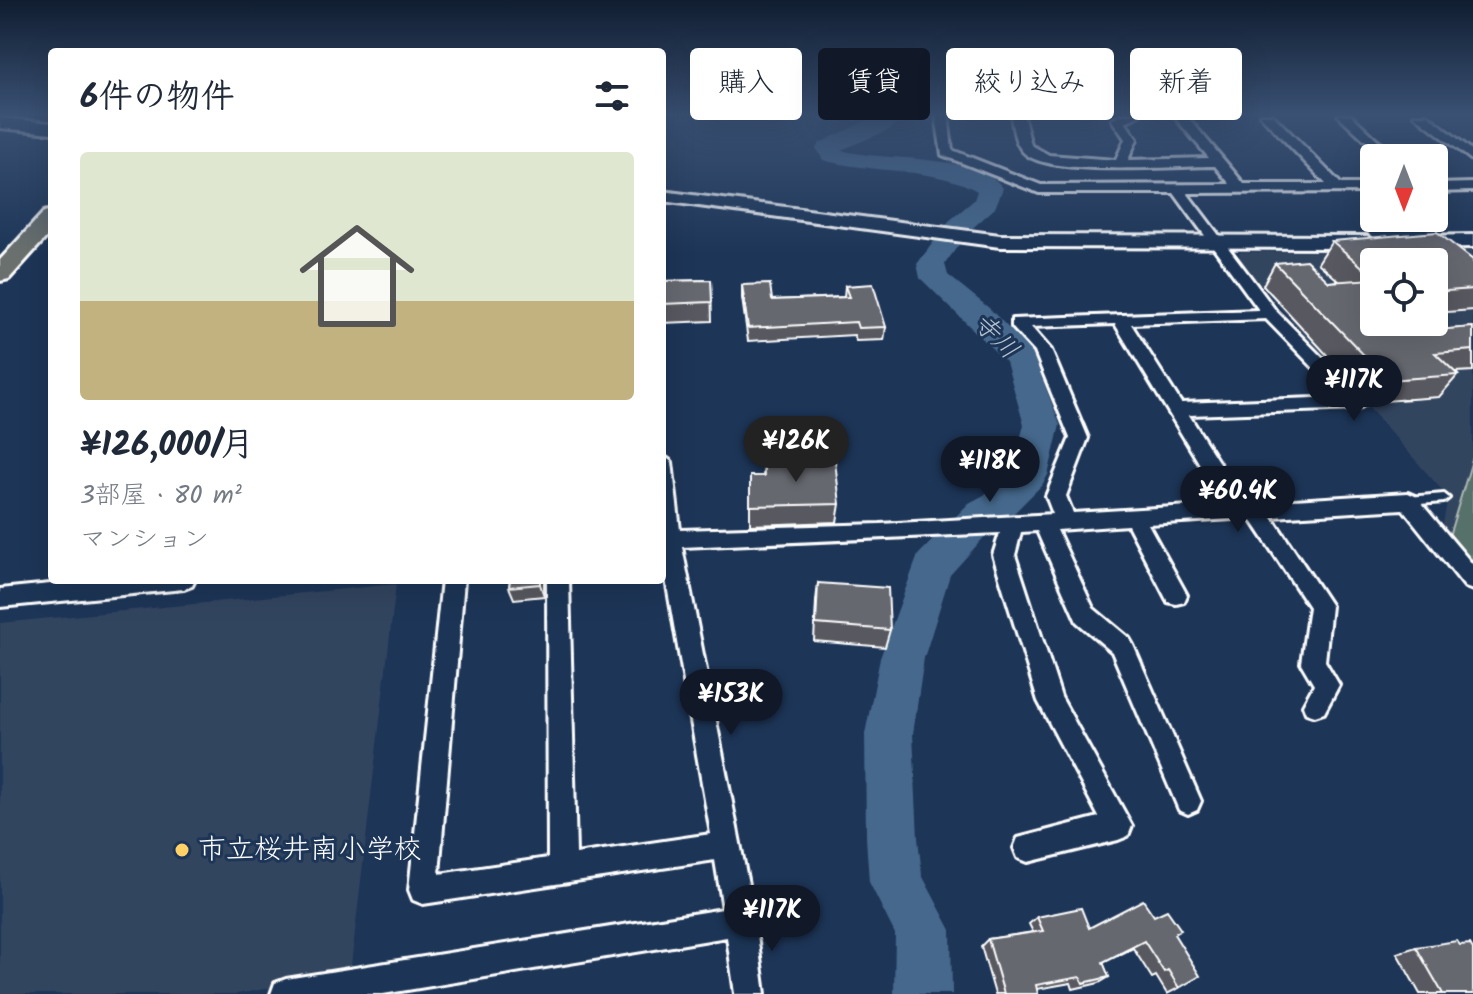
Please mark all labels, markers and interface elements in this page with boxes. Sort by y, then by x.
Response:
chip: 購入 [690,48,802,120]
chip: 賃貸 [818,48,930,120]
chip: 絞り込み [946,48,1114,120]
chip: 新着 [1130,48,1242,120]
text: 6件の物件 [80,71,234,125]
icon: filters [590,74,634,118]
north arrow [1360,144,1448,232]
map controls [1360,144,1448,336]
icon: home [285,204,429,348]
button: locate [1360,248,1448,336]
water label: 寺川 [962,304,1028,370]
pin: ¥117K [1298,355,1410,423]
text: ¥117K [1324,360,1384,402]
pin: ¥126K [740,416,852,484]
text: ¥126,000/月 [80,419,254,473]
text: ¥126K [762,421,830,463]
pin: ¥118K [934,436,1046,504]
text: ¥118K [959,441,1021,483]
pin: ¥60.4K [1173,466,1303,534]
text: ¥60.4K [1198,471,1278,513]
text: 3部屋 · 80 m² [80,475,242,517]
text: マンション [80,519,209,561]
pin: ¥153K [675,669,787,737]
text: ¥153K [698,674,764,716]
place label: 市立桜井南小学校 [198,828,422,873]
marker: 市立桜井南小学校 [173,841,191,859]
pin: ¥117K [716,885,828,953]
text: ¥117K [742,890,802,932]

